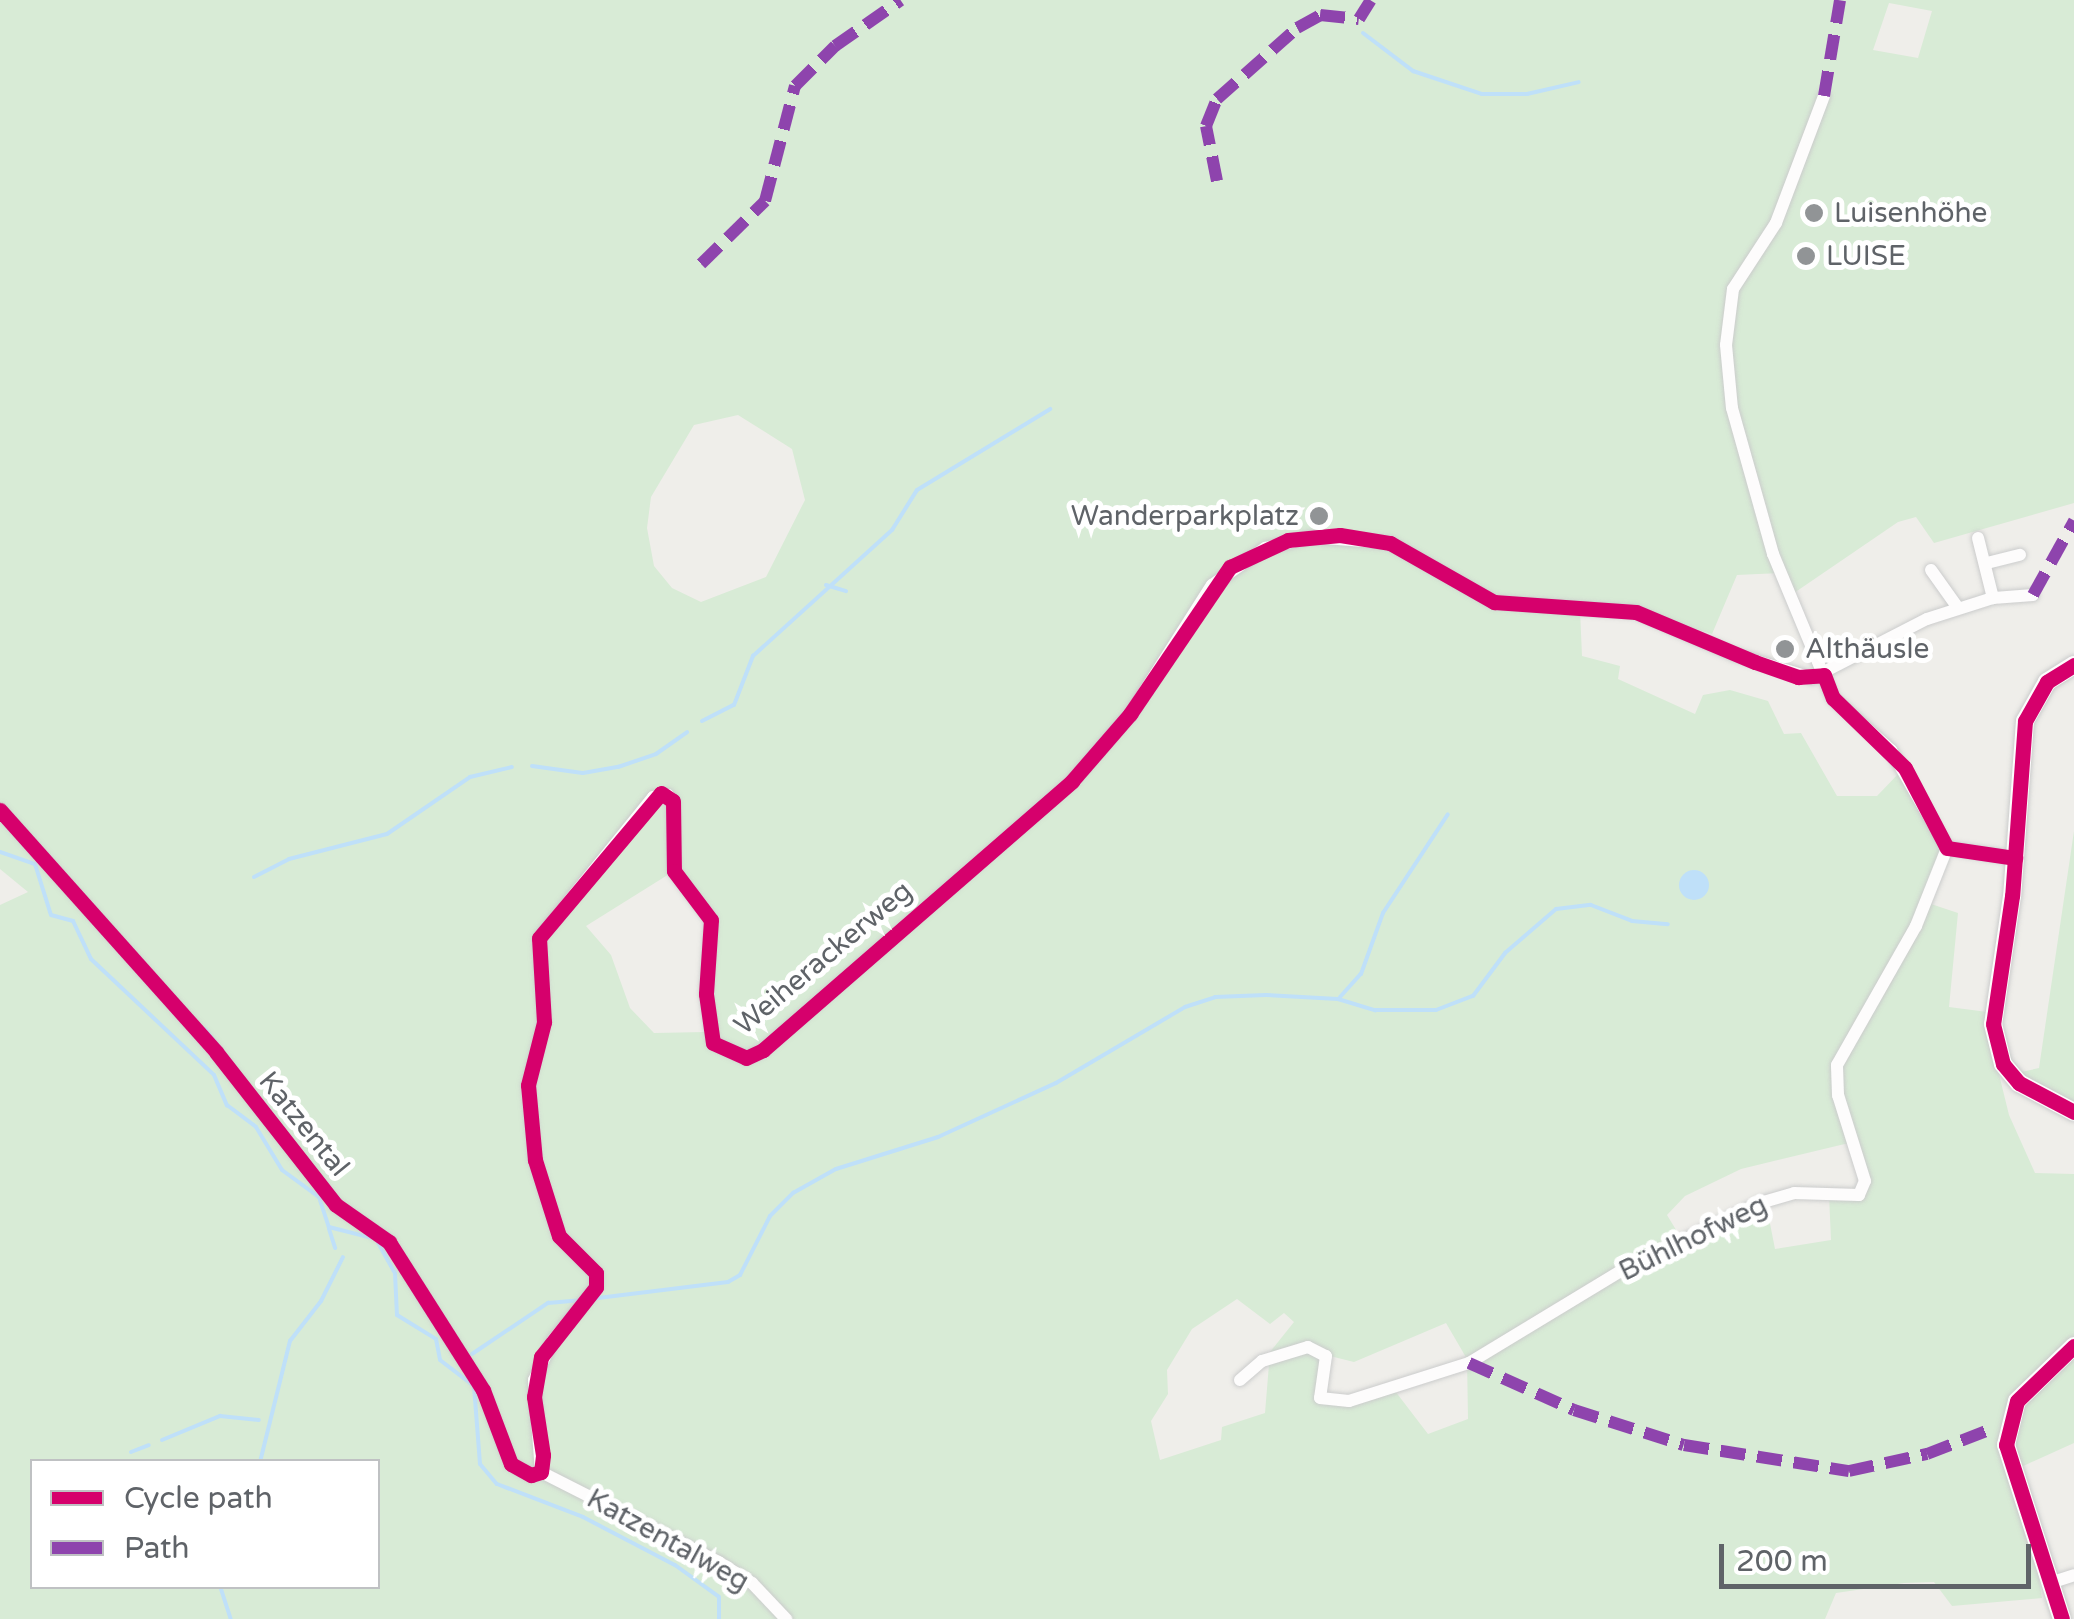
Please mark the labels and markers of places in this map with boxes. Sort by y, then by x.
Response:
place label: Luisenhöhe [1834,196,1987,230]
marker: Luisenhöhe [1803,202,1825,224]
place label: LUISE [1826,239,1906,273]
marker: LUISE [1795,245,1817,267]
place label: Wanderparkplatz [1071,499,1299,533]
marker: Wanderparkplatz [1308,505,1330,527]
place label: Althäusle [1805,632,1929,666]
marker: Althäusle [1774,638,1796,660]

